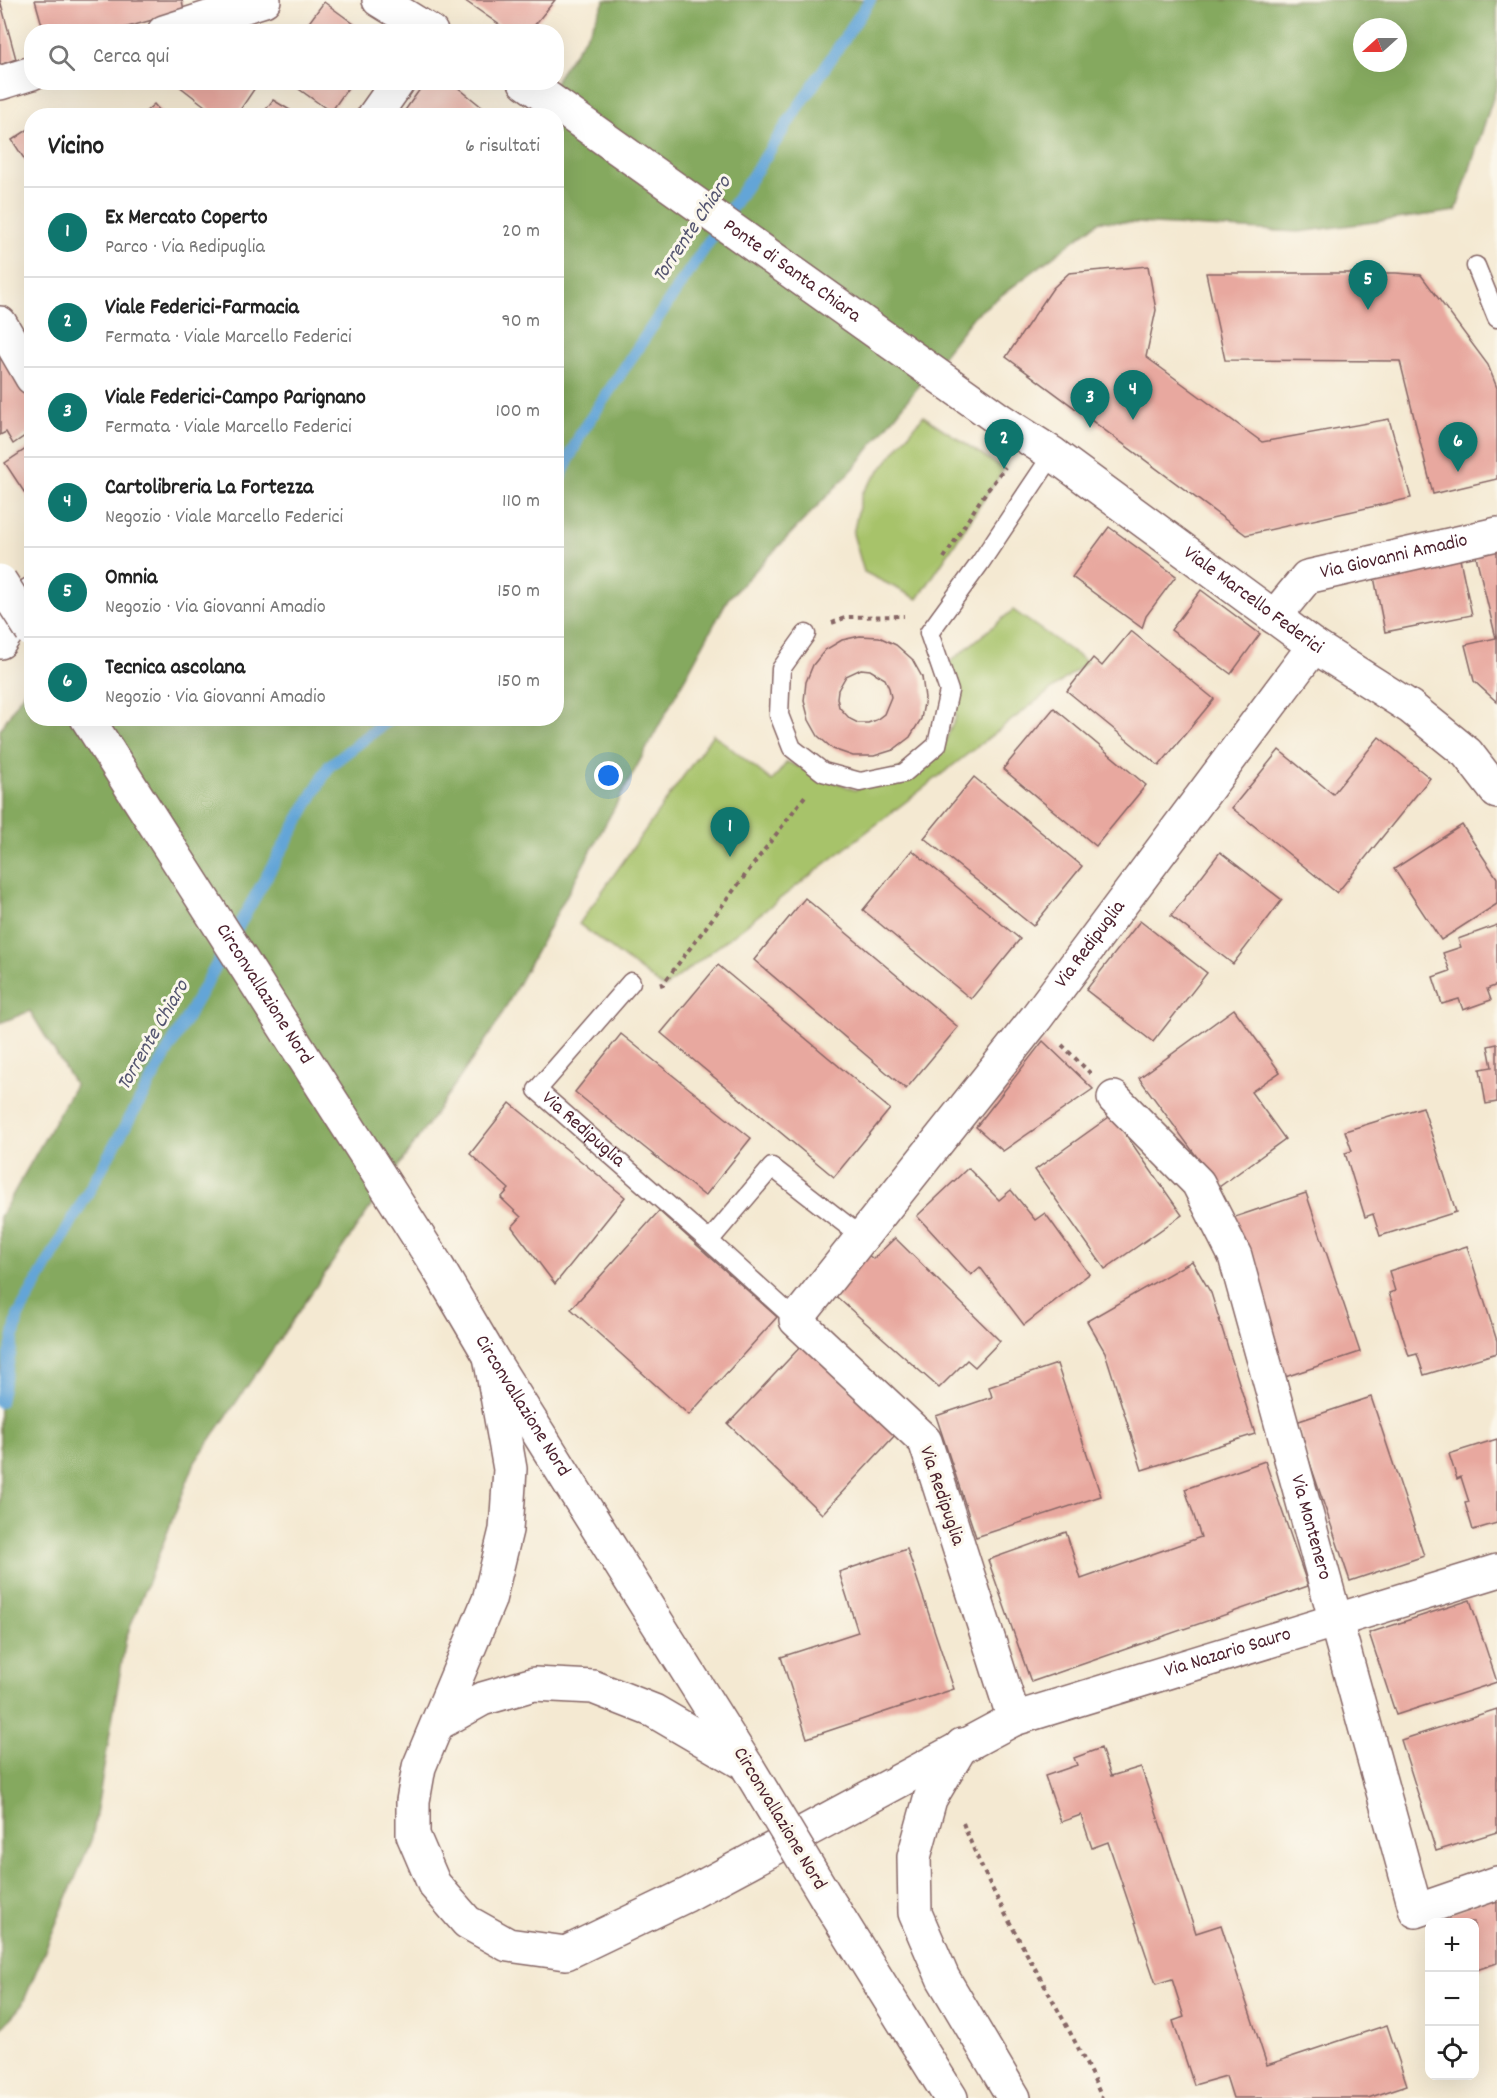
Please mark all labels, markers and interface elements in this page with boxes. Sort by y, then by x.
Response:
north arrow [1353,18,1407,72]
search box [24,24,564,90]
icon: search [45,41,78,74]
text: Cerca qui [93,42,169,73]
text: Vicino [48,129,104,166]
text: 6 risultati [465,133,540,161]
water label: Torrente Chiaro [646,169,741,289]
text: Ex Mercato Coperto [105,203,268,234]
street label: Ponte di Santa Chiara [717,213,867,331]
text: 1 [65,218,70,246]
text: 20 m [502,218,540,246]
text: Parco · Via Redipuglia [105,234,265,262]
pin: 5 [1348,260,1388,310]
text: Viale Federici-Farmacia [105,293,299,324]
text: 2 [63,308,72,336]
text: 90 m [502,308,540,336]
text: Fermata · Viale Marcello Federici [105,324,352,352]
pin: 4 [1114,370,1152,420]
pin: 3 [1070,378,1110,428]
text: Viale Federici-Campo Parignano [105,383,366,414]
text: 3 [63,398,72,426]
text: 100 m [496,398,540,426]
text: Fermata · Viale Marcello Federici [105,414,352,442]
pin: 2 [984,420,1024,469]
pin: 6 [1438,422,1478,472]
text: Cartolibreria La Fortezza [105,473,313,504]
text: 4 [63,488,72,516]
text: 110 m [502,488,540,516]
text: Negozio · Viale Marcello Federici [105,504,343,532]
street label: Via Giovanni Amadio [1317,527,1471,588]
street label: Viale Marcello Federici [1177,540,1329,662]
text: Omnia [105,563,157,594]
text: 5 [63,578,72,606]
text: 150 m [497,578,540,606]
text: Negozio · Via Giovanni Amadio [105,594,326,622]
text: Tecnica ascolana [105,653,245,684]
text: 6 [63,668,72,696]
text: 150 m [497,668,540,696]
text: Negozio · Via Giovanni Amadio [105,684,326,712]
your location [594,761,623,790]
pin: 1 [710,808,750,857]
street label: Via Redipuglia [1049,894,1133,994]
street label: Circonvallazione Nord [208,919,319,1070]
water label: Torrente Chiaro [110,974,199,1097]
street label: Via Redipuglia [535,1086,631,1175]
street label: Circonvallazione Nord [467,1330,576,1482]
street label: Via Redipuglia [911,1443,971,1550]
street label: Via Montenero [1282,1472,1338,1583]
street label: Via Nazario Sauro [1161,1621,1295,1686]
street label: Circonvallazione Nord [725,1742,833,1896]
map controls [1425,1918,1479,2080]
button: + [1425,1918,1479,1972]
button: − [1425,1972,1479,2026]
button: locate [1425,2026,1479,2080]

